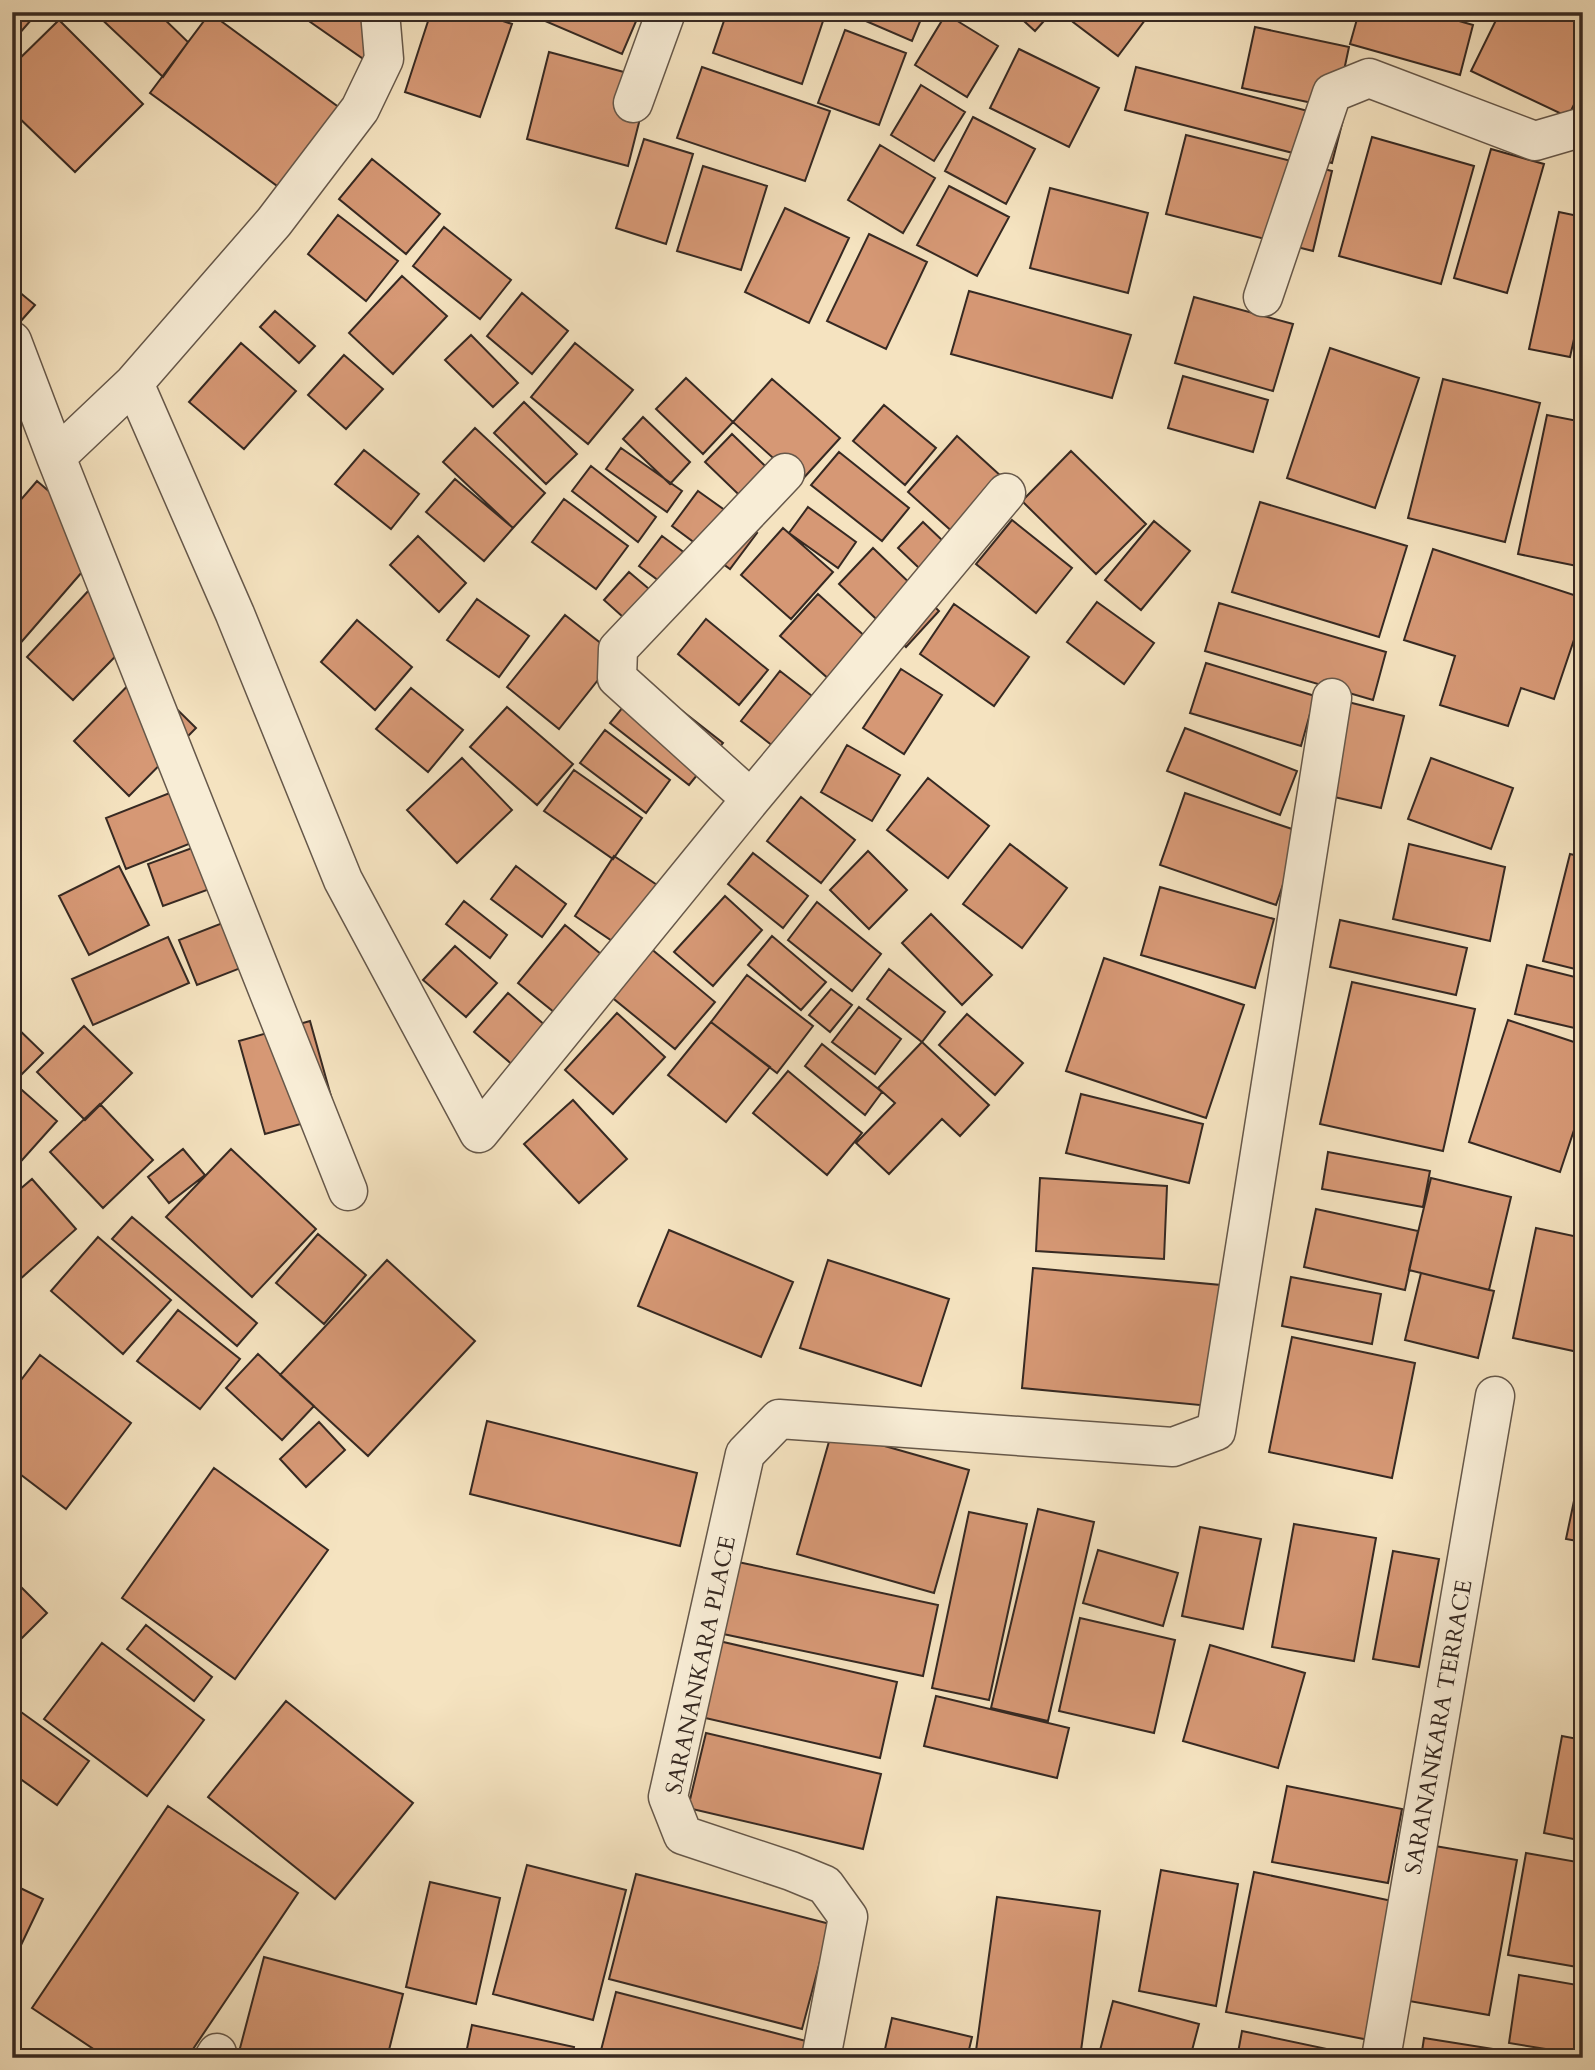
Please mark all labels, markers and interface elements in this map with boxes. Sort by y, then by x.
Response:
street label: SARANANKARA PLACE [658,1533,743,1797]
street label: SARANANKARA TERRACE [1397,1577,1480,1877]

